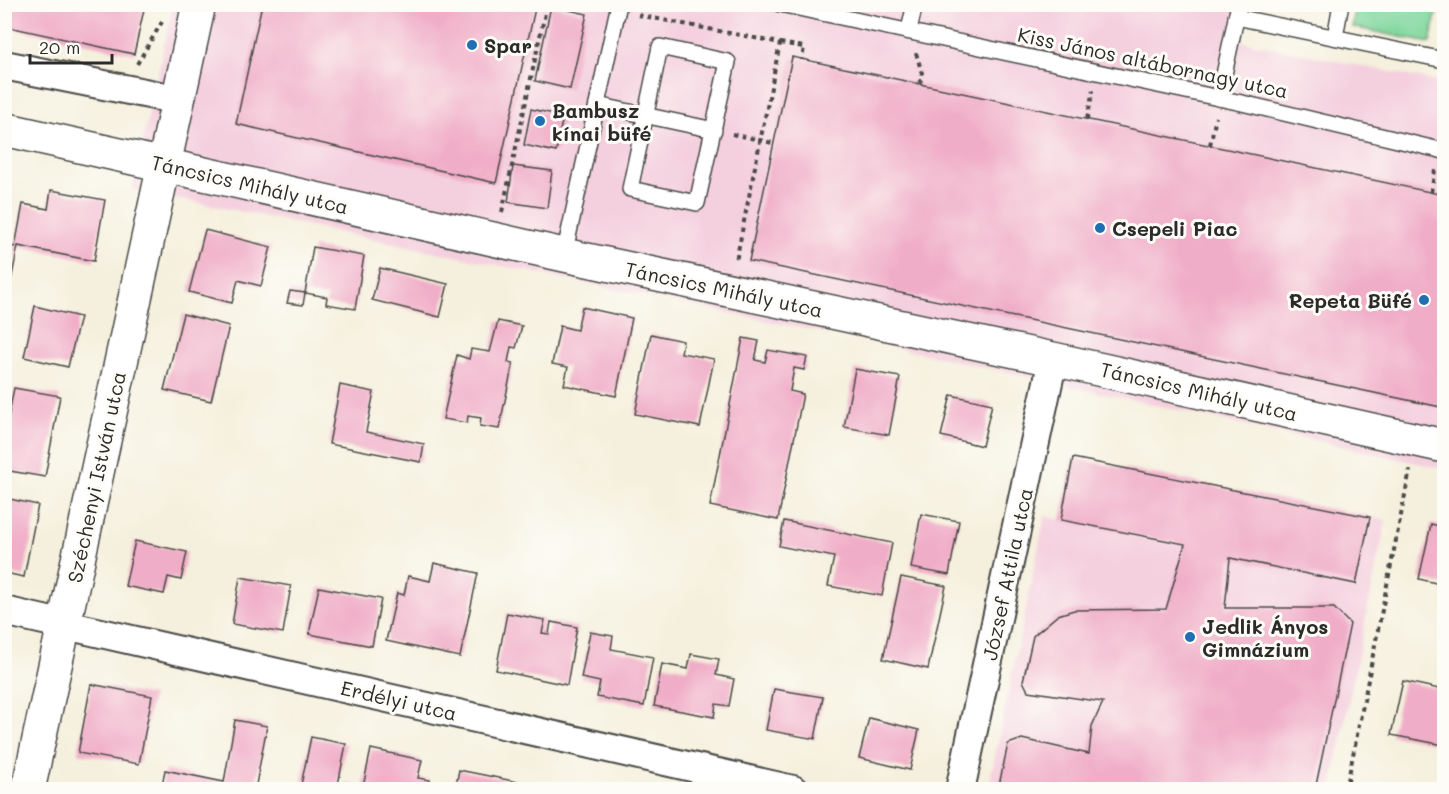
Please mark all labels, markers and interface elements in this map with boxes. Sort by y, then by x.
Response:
street label: Kiss János altábornagy utca [1015,21,1291,103]
scale bar [30,27,112,65]
place label: Spar [484,32,532,58]
text: 20 m [39,35,80,59]
marker: Spar [465,38,479,52]
place label: Bambusz kínai büfé [552,97,651,146]
marker: Bambusz kínai büfé [533,114,547,128]
street label: Táncsics Mihály utca [149,149,351,219]
place label: Csepeli Piac [1112,215,1237,241]
marker: Csepeli Piac [1093,221,1107,235]
street label: Táncsics Mihály utca [623,255,825,323]
place label: Repeta Büfé [1289,287,1412,313]
marker: Repeta Büfé [1417,293,1431,307]
street label: Táncsics Mihály utca [1098,356,1300,426]
street label: Széchenyi István utca [61,369,131,585]
street label: József Attila utca [976,485,1038,663]
place label: Jedlik Ányos Gimnázium [1202,613,1328,662]
marker: Jedlik Ányos Gimnázium [1183,630,1197,644]
street label: Erdélyi utca [338,674,460,726]

